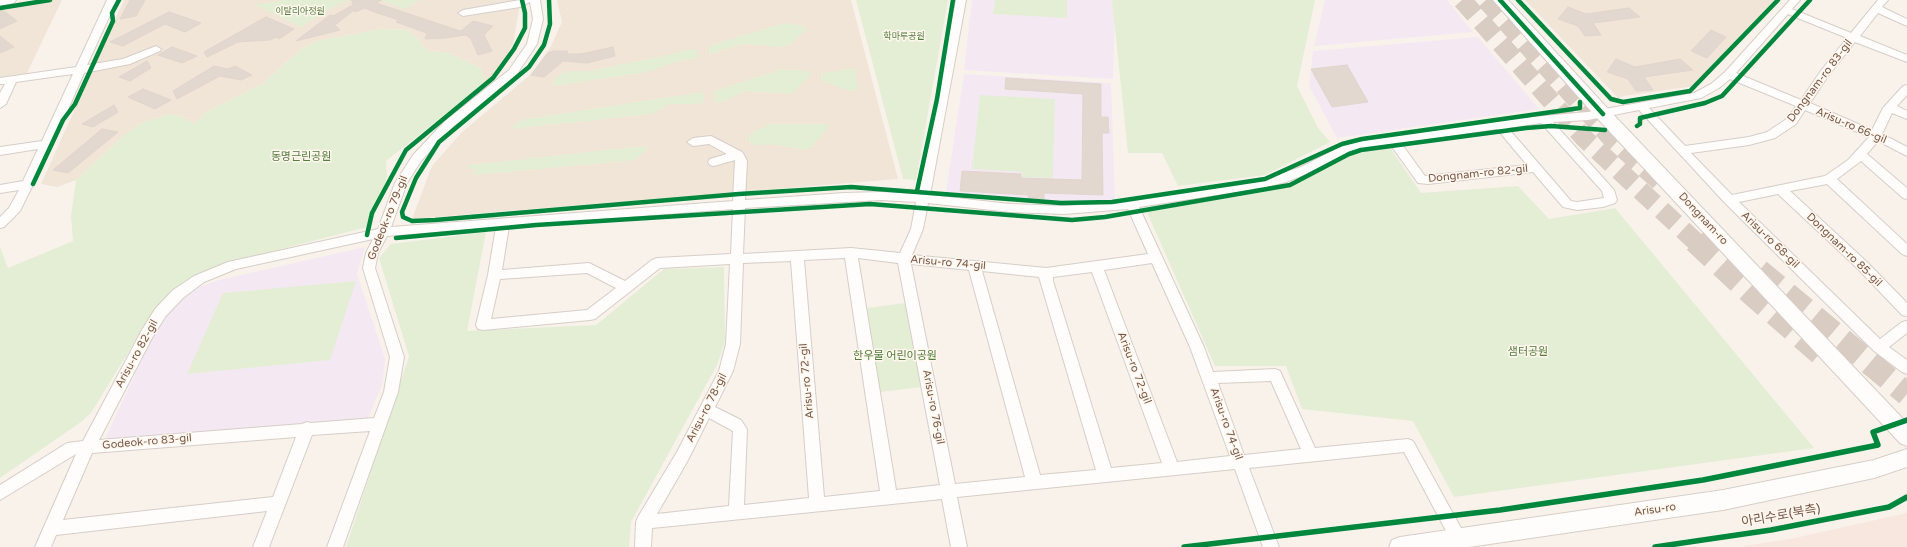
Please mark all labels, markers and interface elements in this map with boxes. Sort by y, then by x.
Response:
park label: 이탈리아정원 [275,7,325,17]
park label: 학마루공원 [883,32,925,42]
street label: Dongnam-ro 83-gil [1785,37,1855,125]
street label: Arisu-ro 66-gil [1813,105,1889,147]
park label: 동명근린공원 [271,150,331,164]
street label: Dongnam-ro 82-gil [1428,162,1528,186]
street label: Godeok-ro 79-gil [365,174,411,262]
street label: Dongnam-ro [1675,190,1731,248]
street label: Arisu-ro 68-gil [1738,209,1802,271]
street label: Dongnam-ro 85-gil [1803,210,1885,290]
street label: Arisu-ro 74-gil [910,253,986,273]
street label: Arisu-ro 82-gil [113,318,161,390]
street label: Arisu-ro 72-gil [1114,330,1154,406]
street label: Arisu-ro 72-gil [797,343,817,419]
park label: 샘터공원 [1508,345,1548,359]
park label: 한우물 어린이공원 [853,349,937,363]
street label: Arisu-ro 76-gil [919,368,947,446]
street label: Arisu-ro 78-gil [684,371,730,445]
street label: Arisu-ro 74-gil [1207,386,1245,462]
street label: Godeok-ro 83-gil [102,432,192,452]
street label: Arisu-ro [1633,501,1677,519]
street label: 아리수로(북측) [1740,501,1822,531]

